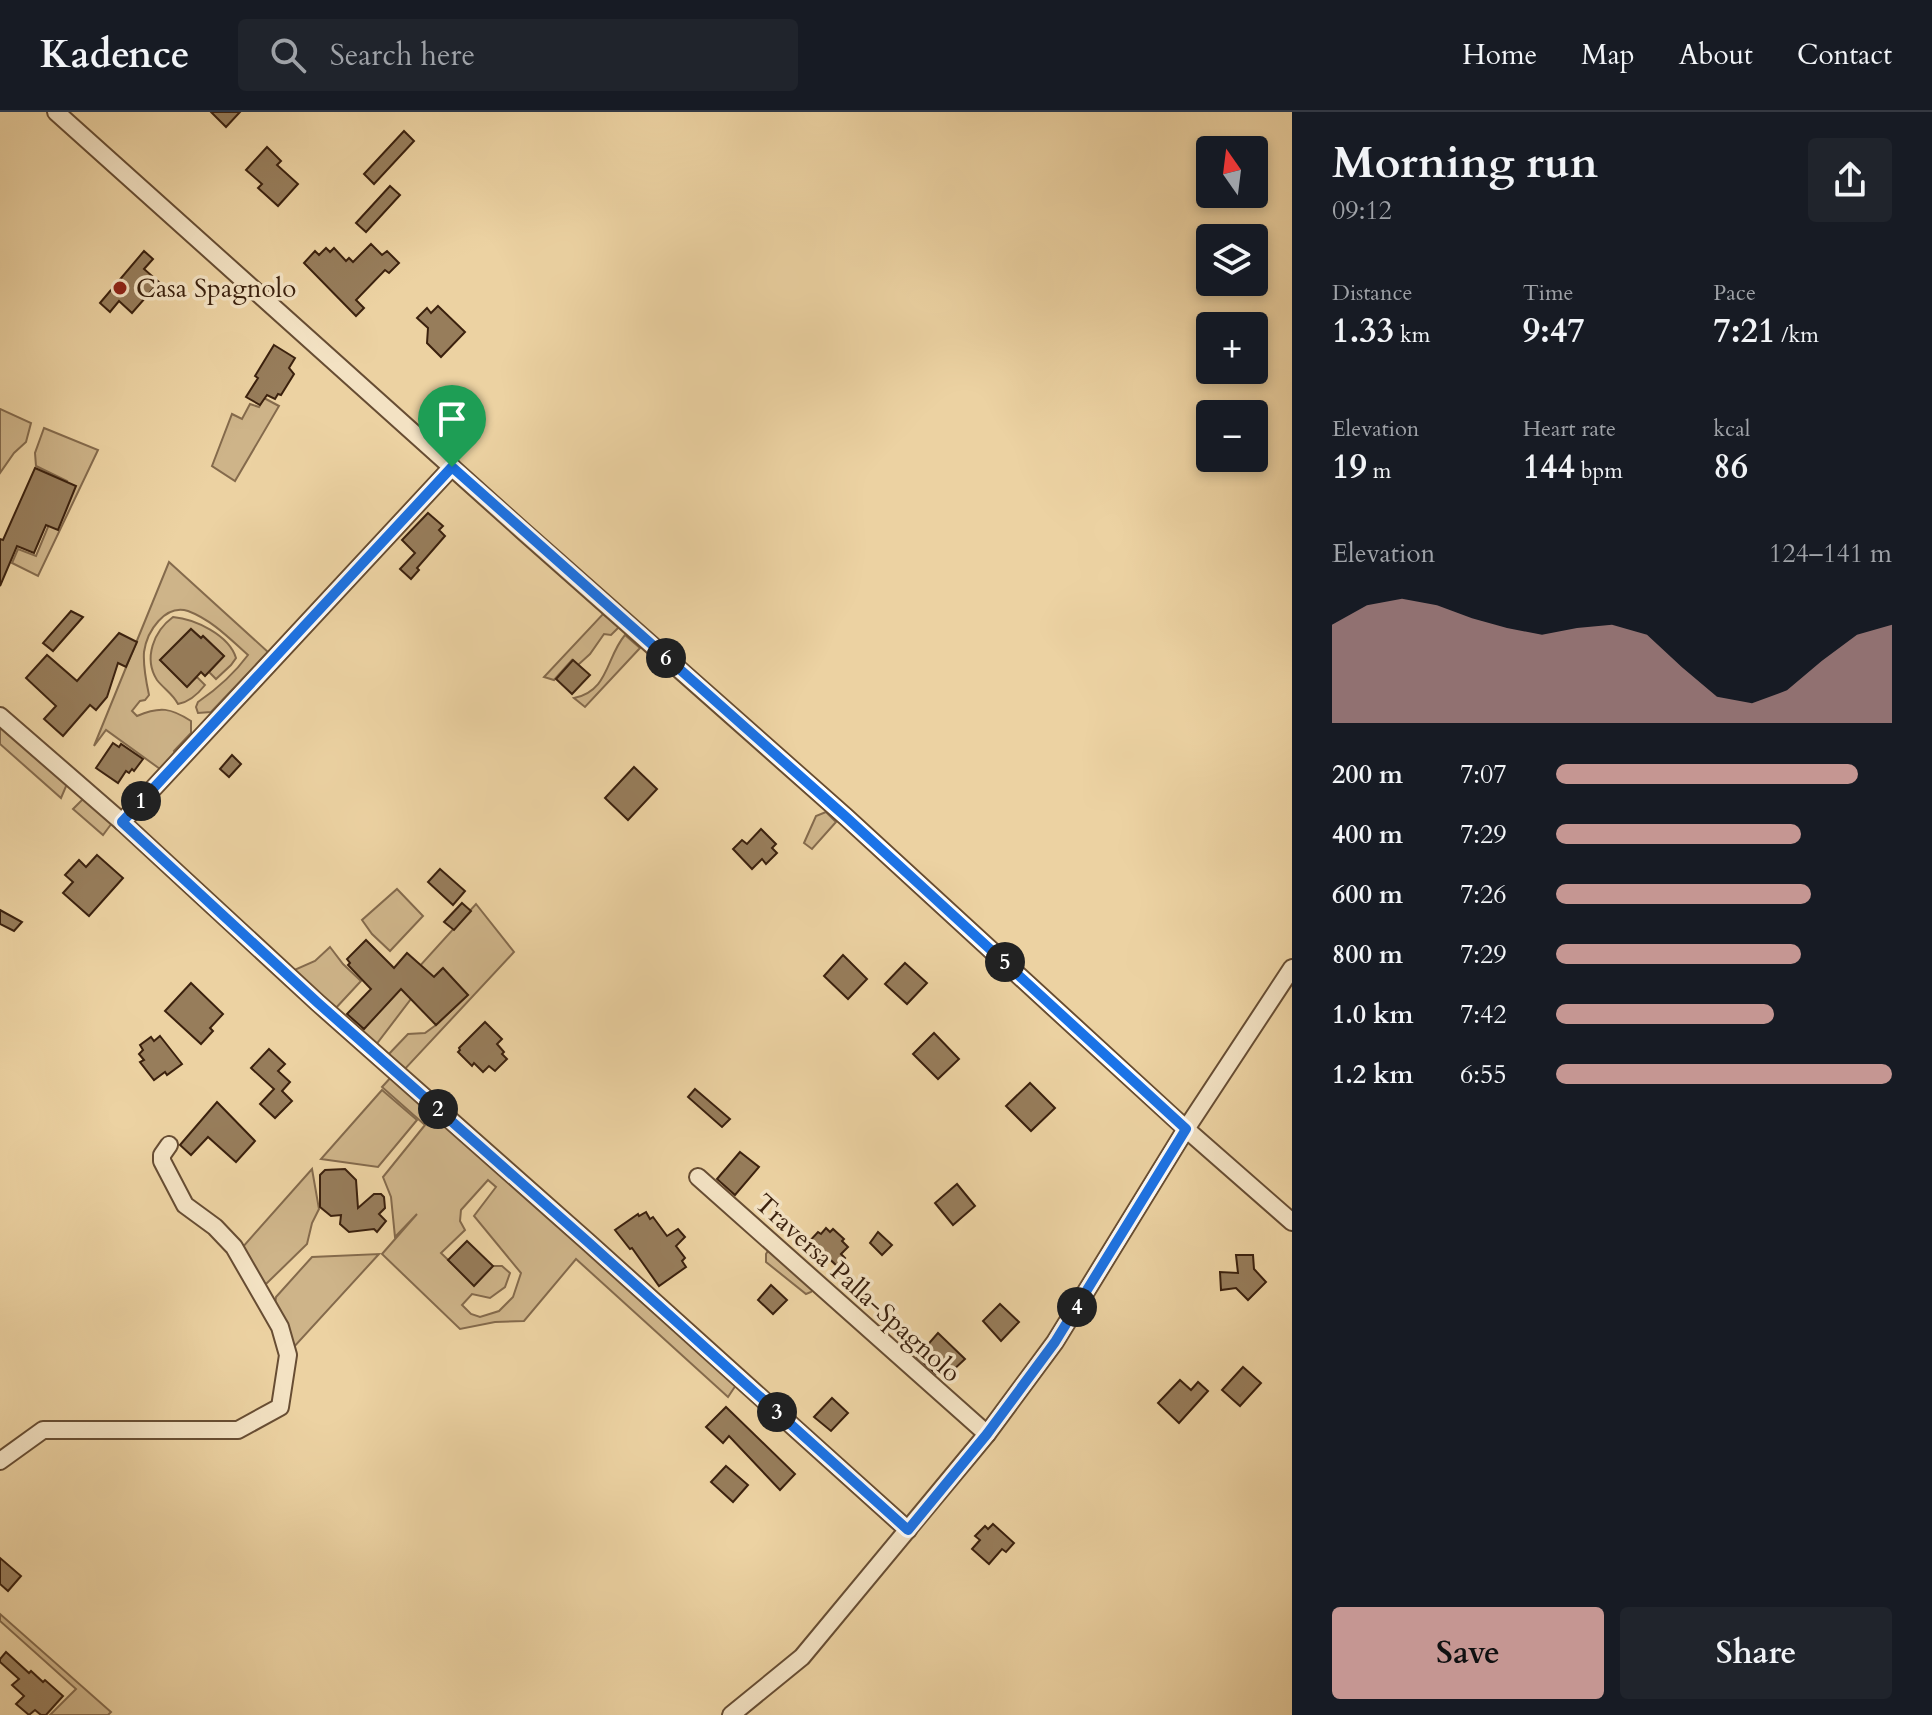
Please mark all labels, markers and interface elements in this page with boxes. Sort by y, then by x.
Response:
search box [238,19,798,91]
text: Kadence [40,29,190,81]
icon: search [266,33,310,77]
text: Search here [330,35,475,76]
text: Home [1462,36,1537,74]
text: Map [1581,36,1635,74]
text: About [1679,36,1753,74]
text: Contact [1797,36,1892,74]
text: Morning run [1332,133,1598,193]
north arrow [1196,136,1268,208]
map controls [1196,136,1268,472]
button: share [1808,138,1892,222]
text: 09:12 [1332,193,1392,228]
button: layers [1196,224,1268,296]
place label: Casa Spagnolo [136,271,296,306]
text: Distance [1332,278,1412,308]
text: Time [1523,278,1574,308]
text: Pace [1713,278,1756,308]
marker: Casa Spagnolo [111,279,129,297]
text: 1.33 [1332,308,1394,354]
text: 9:47 [1523,308,1585,354]
text: 7:21 [1713,308,1775,354]
button: + [1196,312,1268,384]
text: km [1394,320,1430,350]
text: /km [1775,320,1819,350]
pin [418,385,486,467]
icon: arrive [430,397,474,441]
button: − [1196,400,1268,472]
text: Elevation [1332,414,1419,444]
text: Heart rate [1523,414,1616,444]
text: kcal [1713,414,1750,444]
text: 19 [1332,444,1367,490]
text: 144 [1523,444,1575,490]
text: 86 [1713,444,1748,490]
text: m [1367,456,1391,486]
text: bpm [1575,456,1623,486]
text: Elevation [1332,536,1435,571]
text: 124–141 m [1769,536,1892,571]
pin: 6 [646,638,686,678]
text: 6 [660,643,672,673]
text: 200 m [1332,757,1403,792]
text: 7:07 [1460,757,1507,792]
pin: 1 [121,781,161,821]
text: 1 [135,786,147,816]
text: 400 m [1332,817,1403,852]
text: 7:29 [1460,817,1507,852]
text: 600 m [1332,877,1403,912]
text: 7:26 [1460,877,1507,912]
text: 800 m [1332,937,1403,972]
text: 7:29 [1460,937,1507,972]
pin: 5 [985,942,1025,982]
text: 5 [999,947,1011,977]
text: 1.0 km [1332,997,1413,1032]
text: 7:42 [1460,997,1507,1032]
text: 1.2 km [1332,1057,1413,1092]
text: 6:55 [1460,1057,1507,1092]
pin: 2 [418,1089,458,1129]
text: 2 [432,1094,444,1124]
street label: Traversa Palla-Spagnolo [747,1186,969,1390]
pin: 4 [1057,1287,1097,1327]
text: 4 [1071,1292,1083,1322]
pin: 3 [757,1392,797,1432]
text: 3 [771,1397,783,1427]
button: Save [1332,1607,1604,1699]
button: Share [1620,1607,1892,1699]

